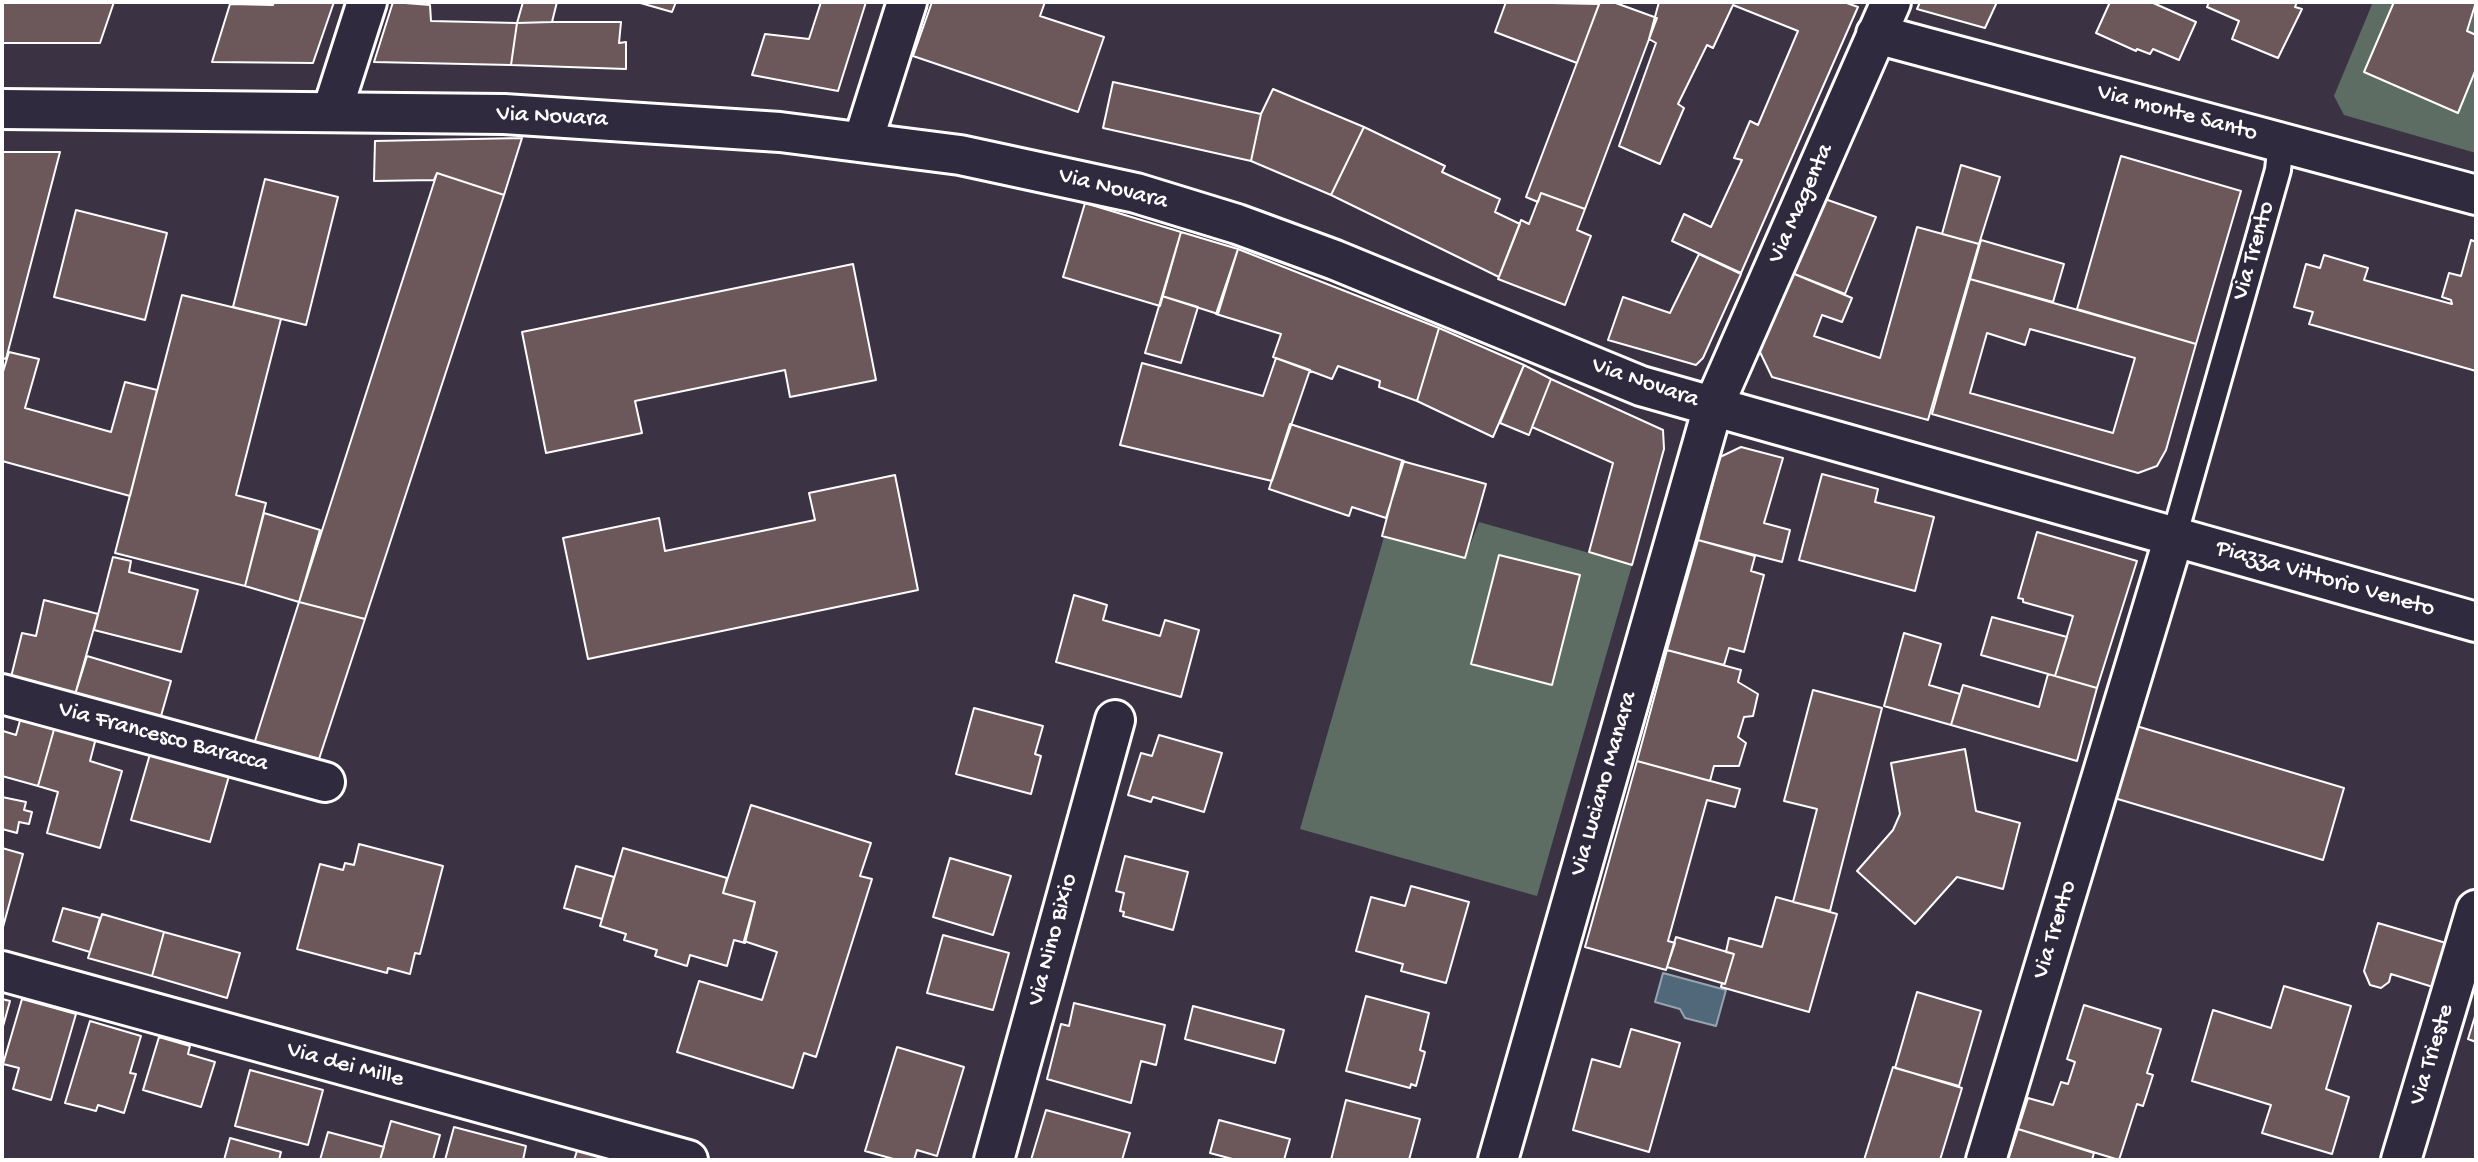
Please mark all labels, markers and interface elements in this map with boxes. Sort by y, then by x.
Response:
street label: Via monte Santo [2094,79,2260,149]
street label: Via Novara [496,101,608,135]
street label: Via Magenta [1763,140,1841,268]
street label: Via Novara [1055,163,1171,217]
street label: Via Trento [2227,198,2283,304]
street label: Via Novara [1588,352,1702,416]
street label: Piazza Vittorio Veneto [2212,535,2438,625]
street label: Via Luciano Manara [1565,689,1645,879]
street label: Via Francesco Baracca [55,696,271,780]
street label: Via Nino Bixio [1023,871,1085,1009]
street label: Via Trento [2027,877,2085,983]
street label: Via Trieste [2404,1001,2462,1109]
street label: Via dei Mille [283,1037,407,1095]

